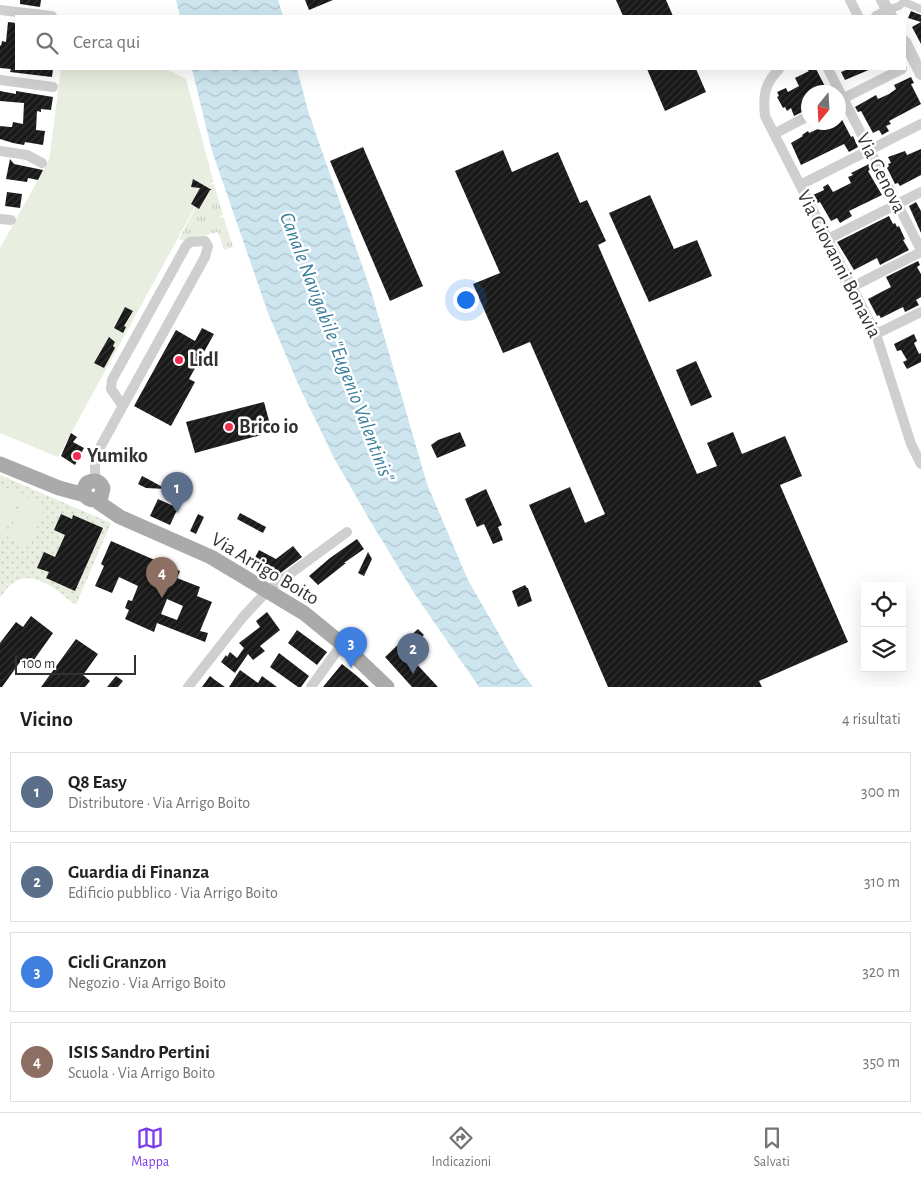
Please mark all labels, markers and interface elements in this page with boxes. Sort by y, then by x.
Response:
search box [15,15,906,70]
icon: search [33,29,61,57]
text: Cerca qui [73,33,140,52]
north arrow [801,85,846,130]
street label: Via Genova [852,130,910,216]
street label: Via Giovanni Bonavia [793,187,885,341]
water label: Canale Navigabile "Eugenio Valentinis" [276,209,398,485]
your location [453,287,479,313]
place label: Lidl [189,350,219,370]
marker: Lidl [173,354,185,366]
place label: Brico io [239,417,298,437]
marker: Brico io [223,421,235,433]
place label: Yumiko [87,446,148,466]
marker: Yumiko [71,450,83,462]
pin: 1 [161,472,193,513]
street label: Via Arrigo Boito [208,529,322,609]
pin: 4 [146,557,178,598]
map controls [861,582,906,672]
button: locate [861,582,906,627]
pin: 3 [335,627,367,668]
button: layers [861,627,906,672]
pin: 2 [397,633,429,674]
scale bar [15,652,136,675]
text: 100 m [22,657,55,671]
text: Vicino [20,709,73,730]
text: 4 risultati [842,711,901,727]
text: Q8 Easy [68,773,127,792]
text: 1 [34,784,40,800]
text: 300 m [861,784,900,800]
text: Distributore · Via Arrigo Boito [68,795,250,811]
text: Guardia di Finanza [68,863,209,882]
text: 2 [33,874,41,890]
text: 310 m [864,874,900,890]
text: Edificio pubblico · Via Arrigo Boito [68,885,278,901]
text: Cicli Granzon [68,953,167,972]
text: 3 [34,964,40,980]
text: 320 m [862,964,900,980]
text: Negozio · Via Arrigo Boito [68,975,226,991]
text: ISIS Sandro Pertini [68,1043,210,1062]
text: 4 [33,1054,41,1070]
text: 350 m [863,1054,900,1070]
text: Scuola · Via Arrigo Boito [68,1065,215,1081]
tab: Mappa [131,1124,169,1171]
tab: Indicazioni [432,1124,491,1171]
tab: Salvati [754,1124,790,1171]

